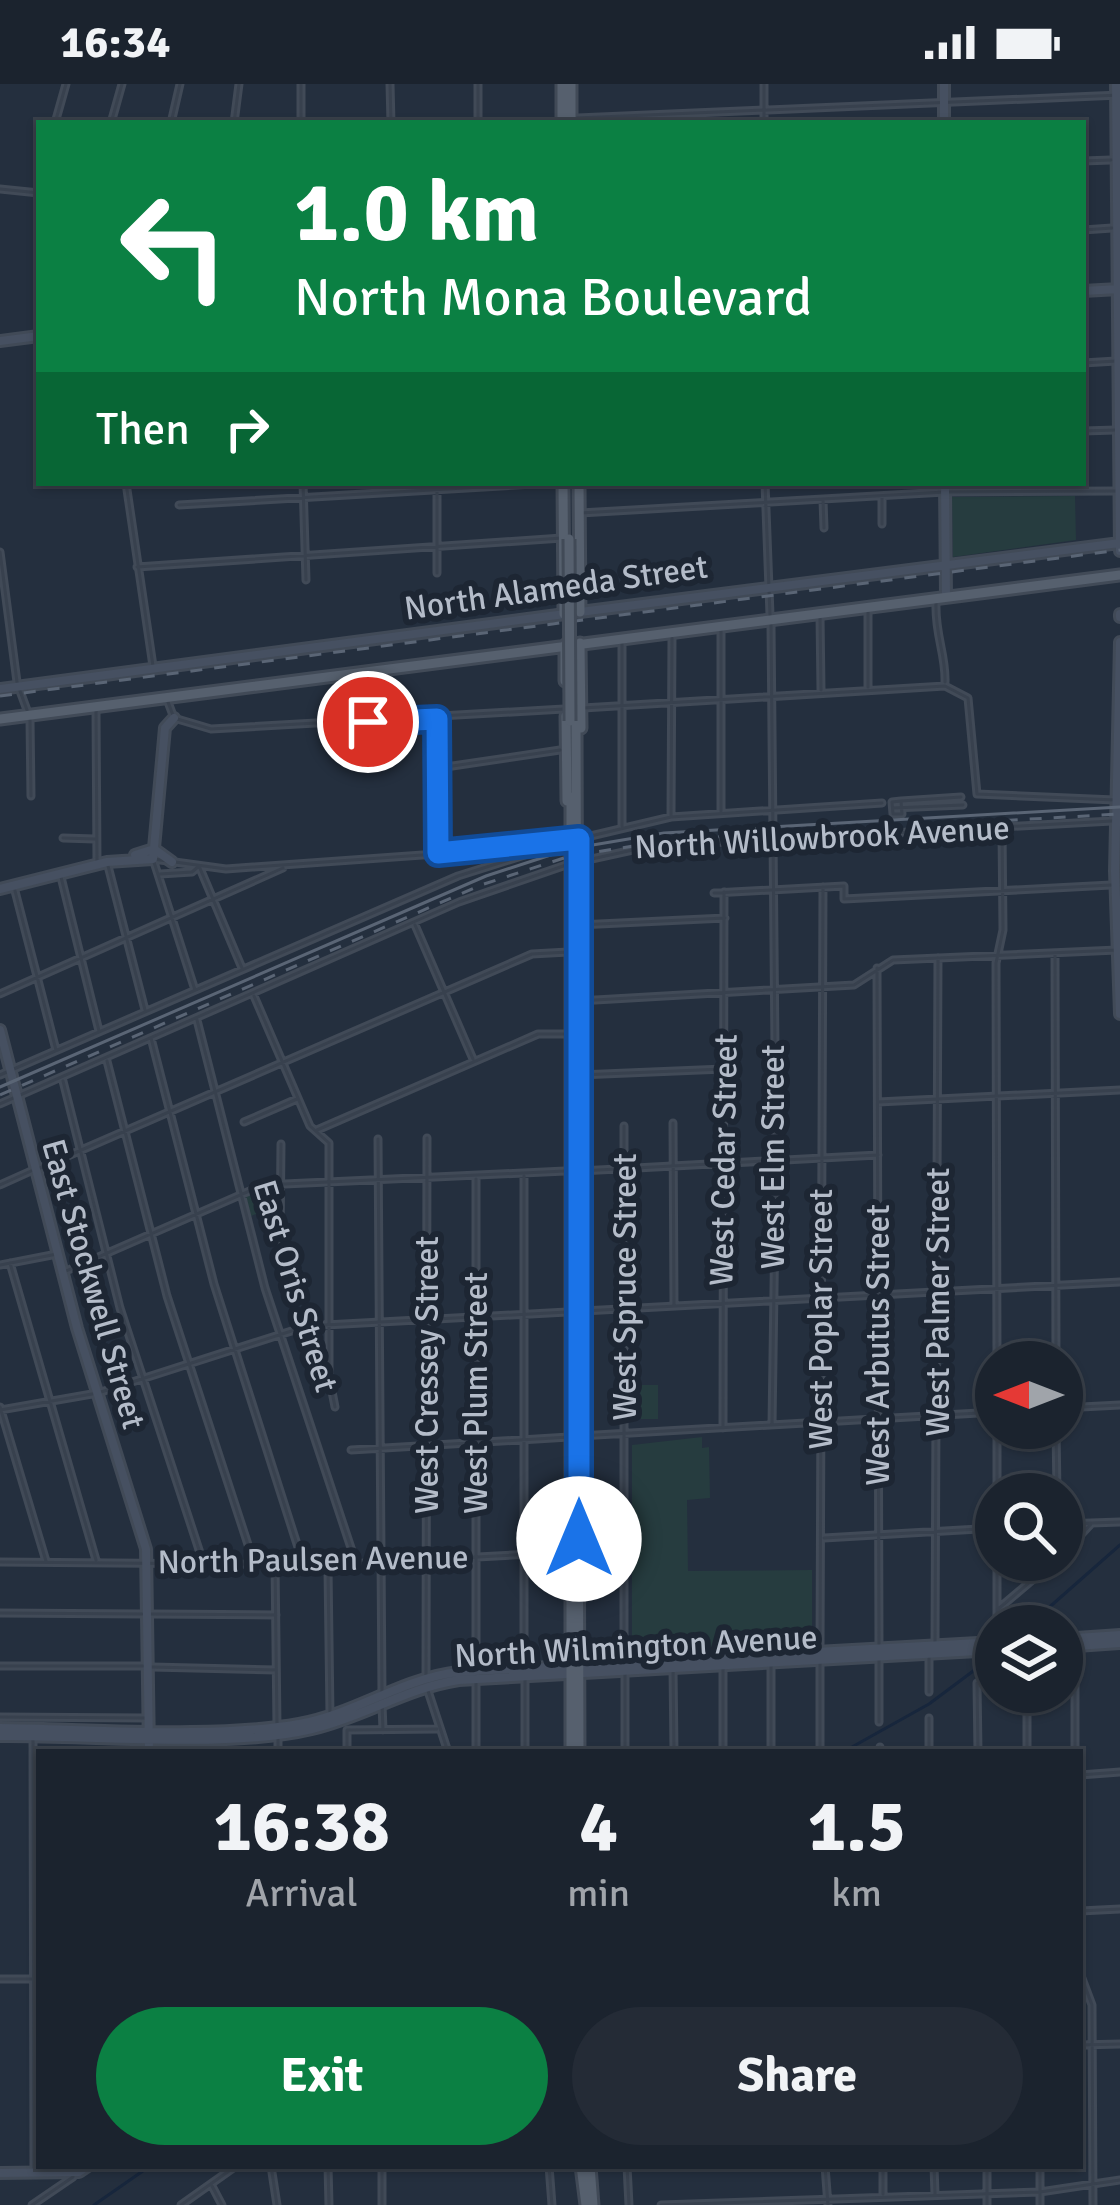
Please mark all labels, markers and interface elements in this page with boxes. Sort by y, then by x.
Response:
text: 16:34 [60,15,170,70]
text: 1.0 km [294,161,539,265]
icon: left [96,168,252,324]
text: North Mona Boulevard [294,264,812,331]
icon: right [214,396,280,462]
text: Then [96,402,190,457]
street label: North Alameda Street [402,546,710,630]
pin [317,671,419,773]
icon: arrive [335,689,401,755]
street label: North Willowbrook Avenue [633,808,1011,868]
street label: West Cedar Street [701,1033,747,1287]
street label: West Elm Street [753,1045,794,1269]
street label: East Stockwell Street [32,1134,154,1434]
street label: West Spruce Street [605,1153,646,1421]
street label: West Palmer Street [918,1167,959,1437]
street label: East Oris Street [243,1175,347,1397]
street label: West Poplar Street [801,1189,842,1449]
street label: West Arbutus Street [858,1204,899,1486]
street label: West Cressey Street [407,1236,448,1514]
street label: West Plum Street [456,1272,497,1514]
north arrow [975,1341,1083,1449]
map controls [975,1341,1083,1713]
button: search [975,1473,1083,1581]
position arrow [516,1476,642,1602]
street label: North Paulsen Avenue [157,1537,469,1583]
button: layers [975,1605,1083,1713]
street label: North Wilmington Avenue [453,1617,819,1677]
text: 16:38 [213,1782,390,1871]
text: 4 [579,1782,618,1871]
text: 1.5 [807,1782,906,1871]
text: Arrival [245,1869,358,1917]
text: min [567,1869,630,1917]
text: km [831,1869,882,1917]
button: Exit [96,2007,548,2145]
button: Share [572,2007,1023,2145]

